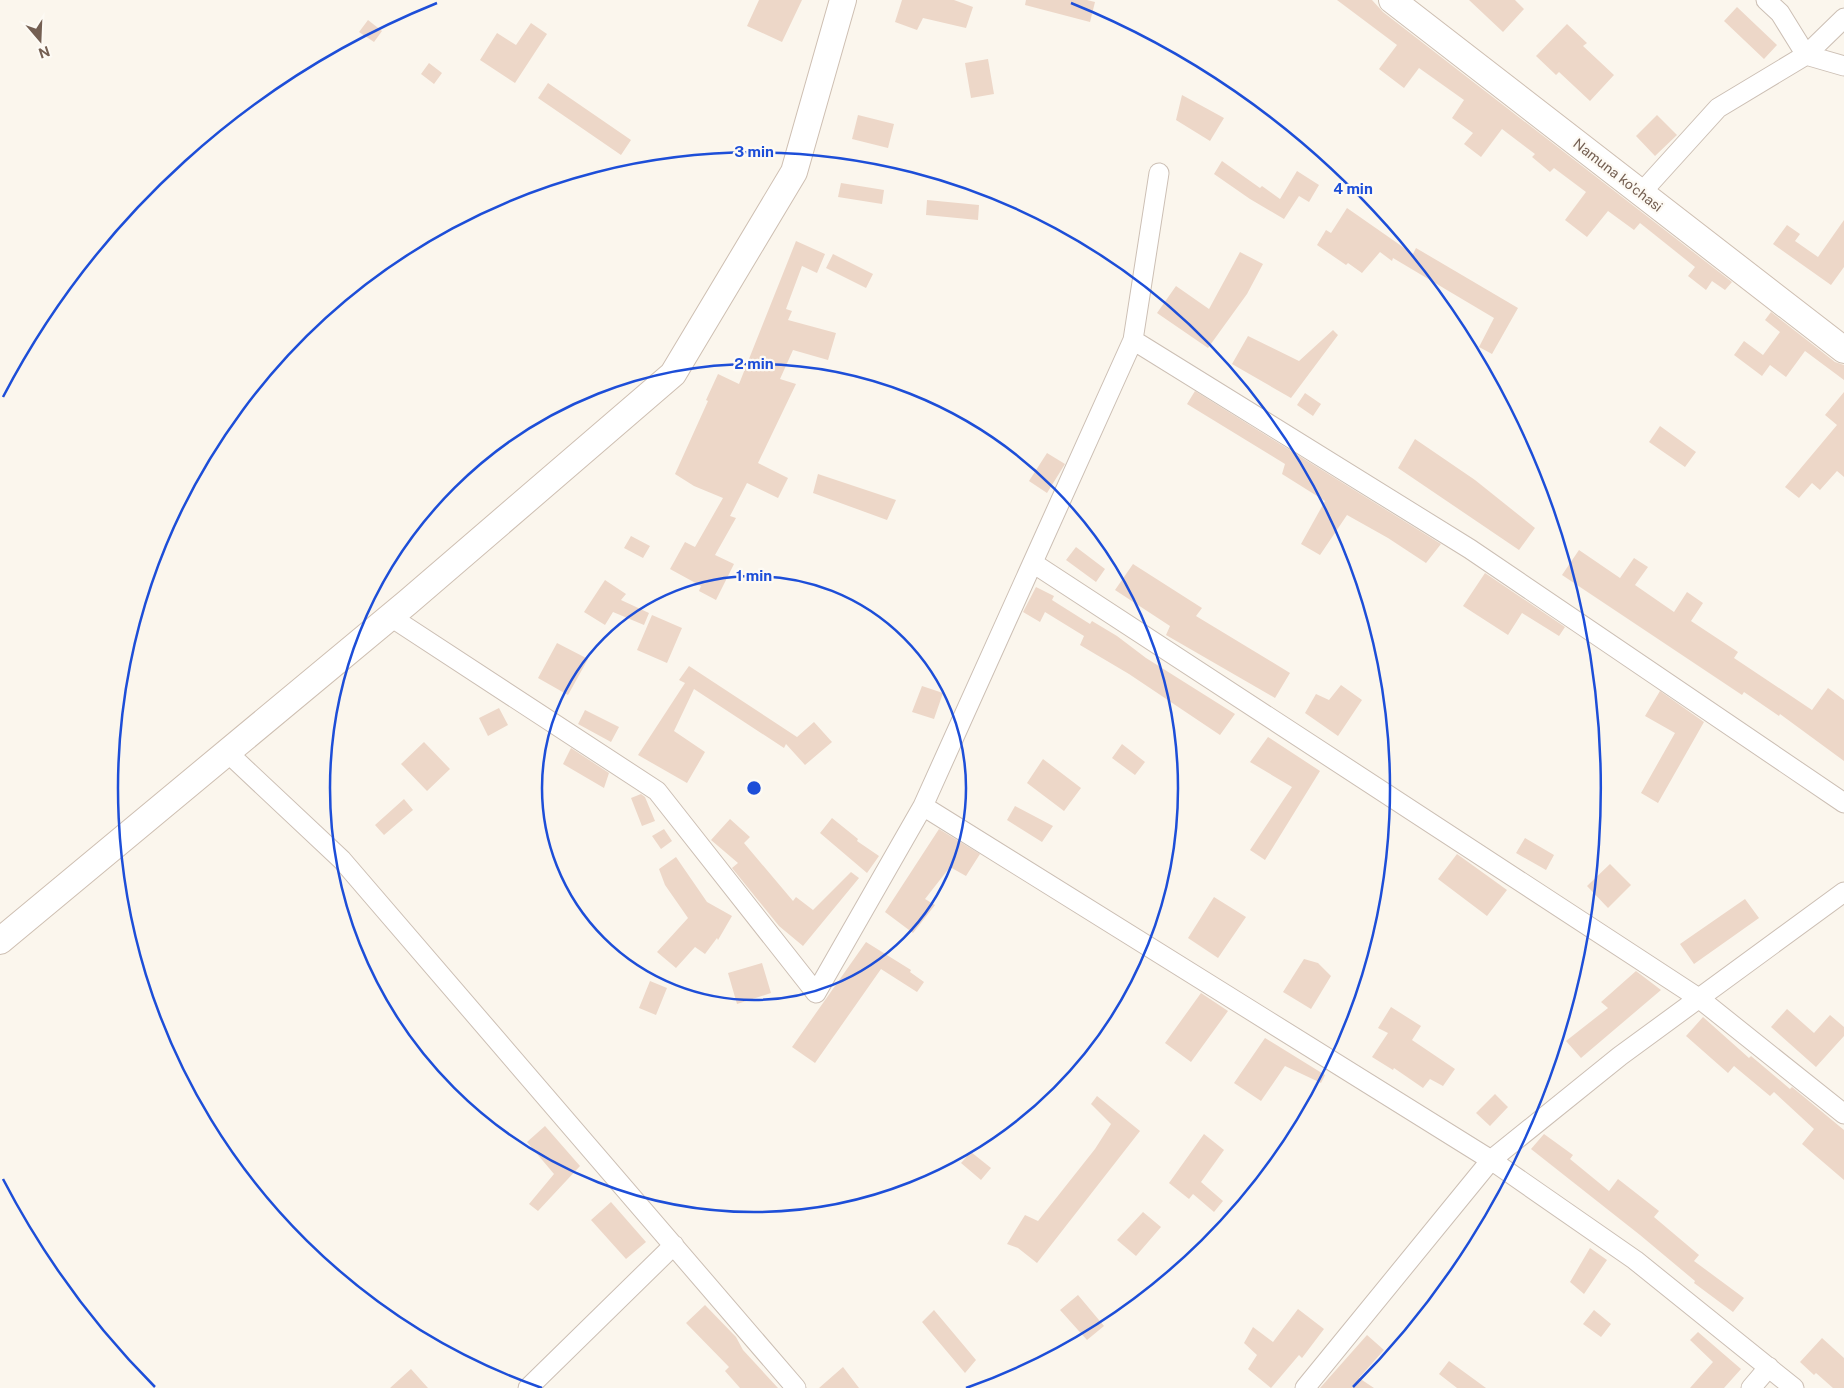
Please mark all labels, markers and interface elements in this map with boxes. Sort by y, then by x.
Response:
north arrow [15,15,65,65]
text: N [36,43,52,62]
street label: Namuna ko'chasi [1570,135,1666,215]
text: 3 min [734,143,774,160]
text: 4 min [1333,180,1373,197]
text: 2 min [734,355,774,372]
text: 1 min [736,567,772,584]
centre of rings [745,779,763,797]

